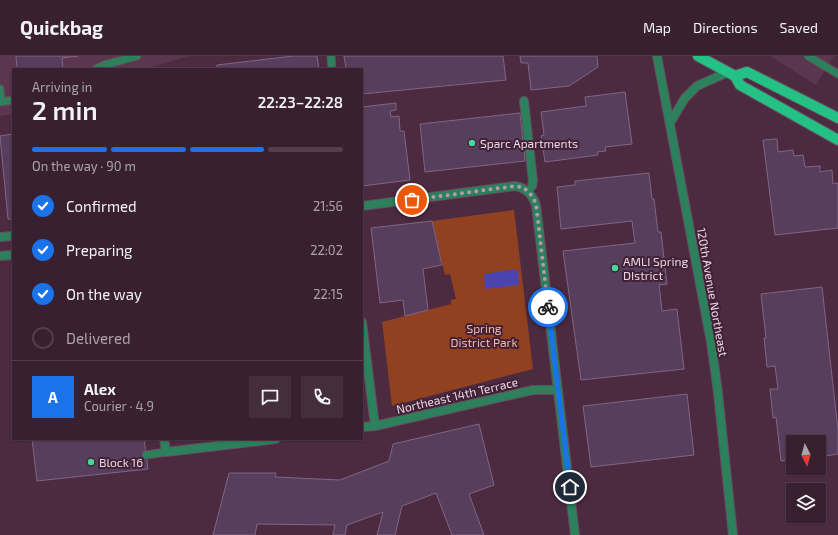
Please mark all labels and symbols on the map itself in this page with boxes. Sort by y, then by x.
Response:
place label: Sparc Apartments [480,136,578,150]
marker: Sparc Apartments [467,138,477,148]
pin [395,183,429,217]
street label: 120th Avenue Northeast [695,226,731,358]
place label: AMLI Spring DIstrict [623,254,688,282]
marker: AMLI Spring DIstrict [610,263,620,273]
courier [528,287,568,327]
park label: Spring District Park [450,321,518,349]
street label: Northeast 14th Terrace [395,374,519,416]
north arrow [786,435,826,475]
place label: Block 16 [99,455,143,469]
marker: Block 16 [86,457,96,467]
pin [553,470,587,504]

